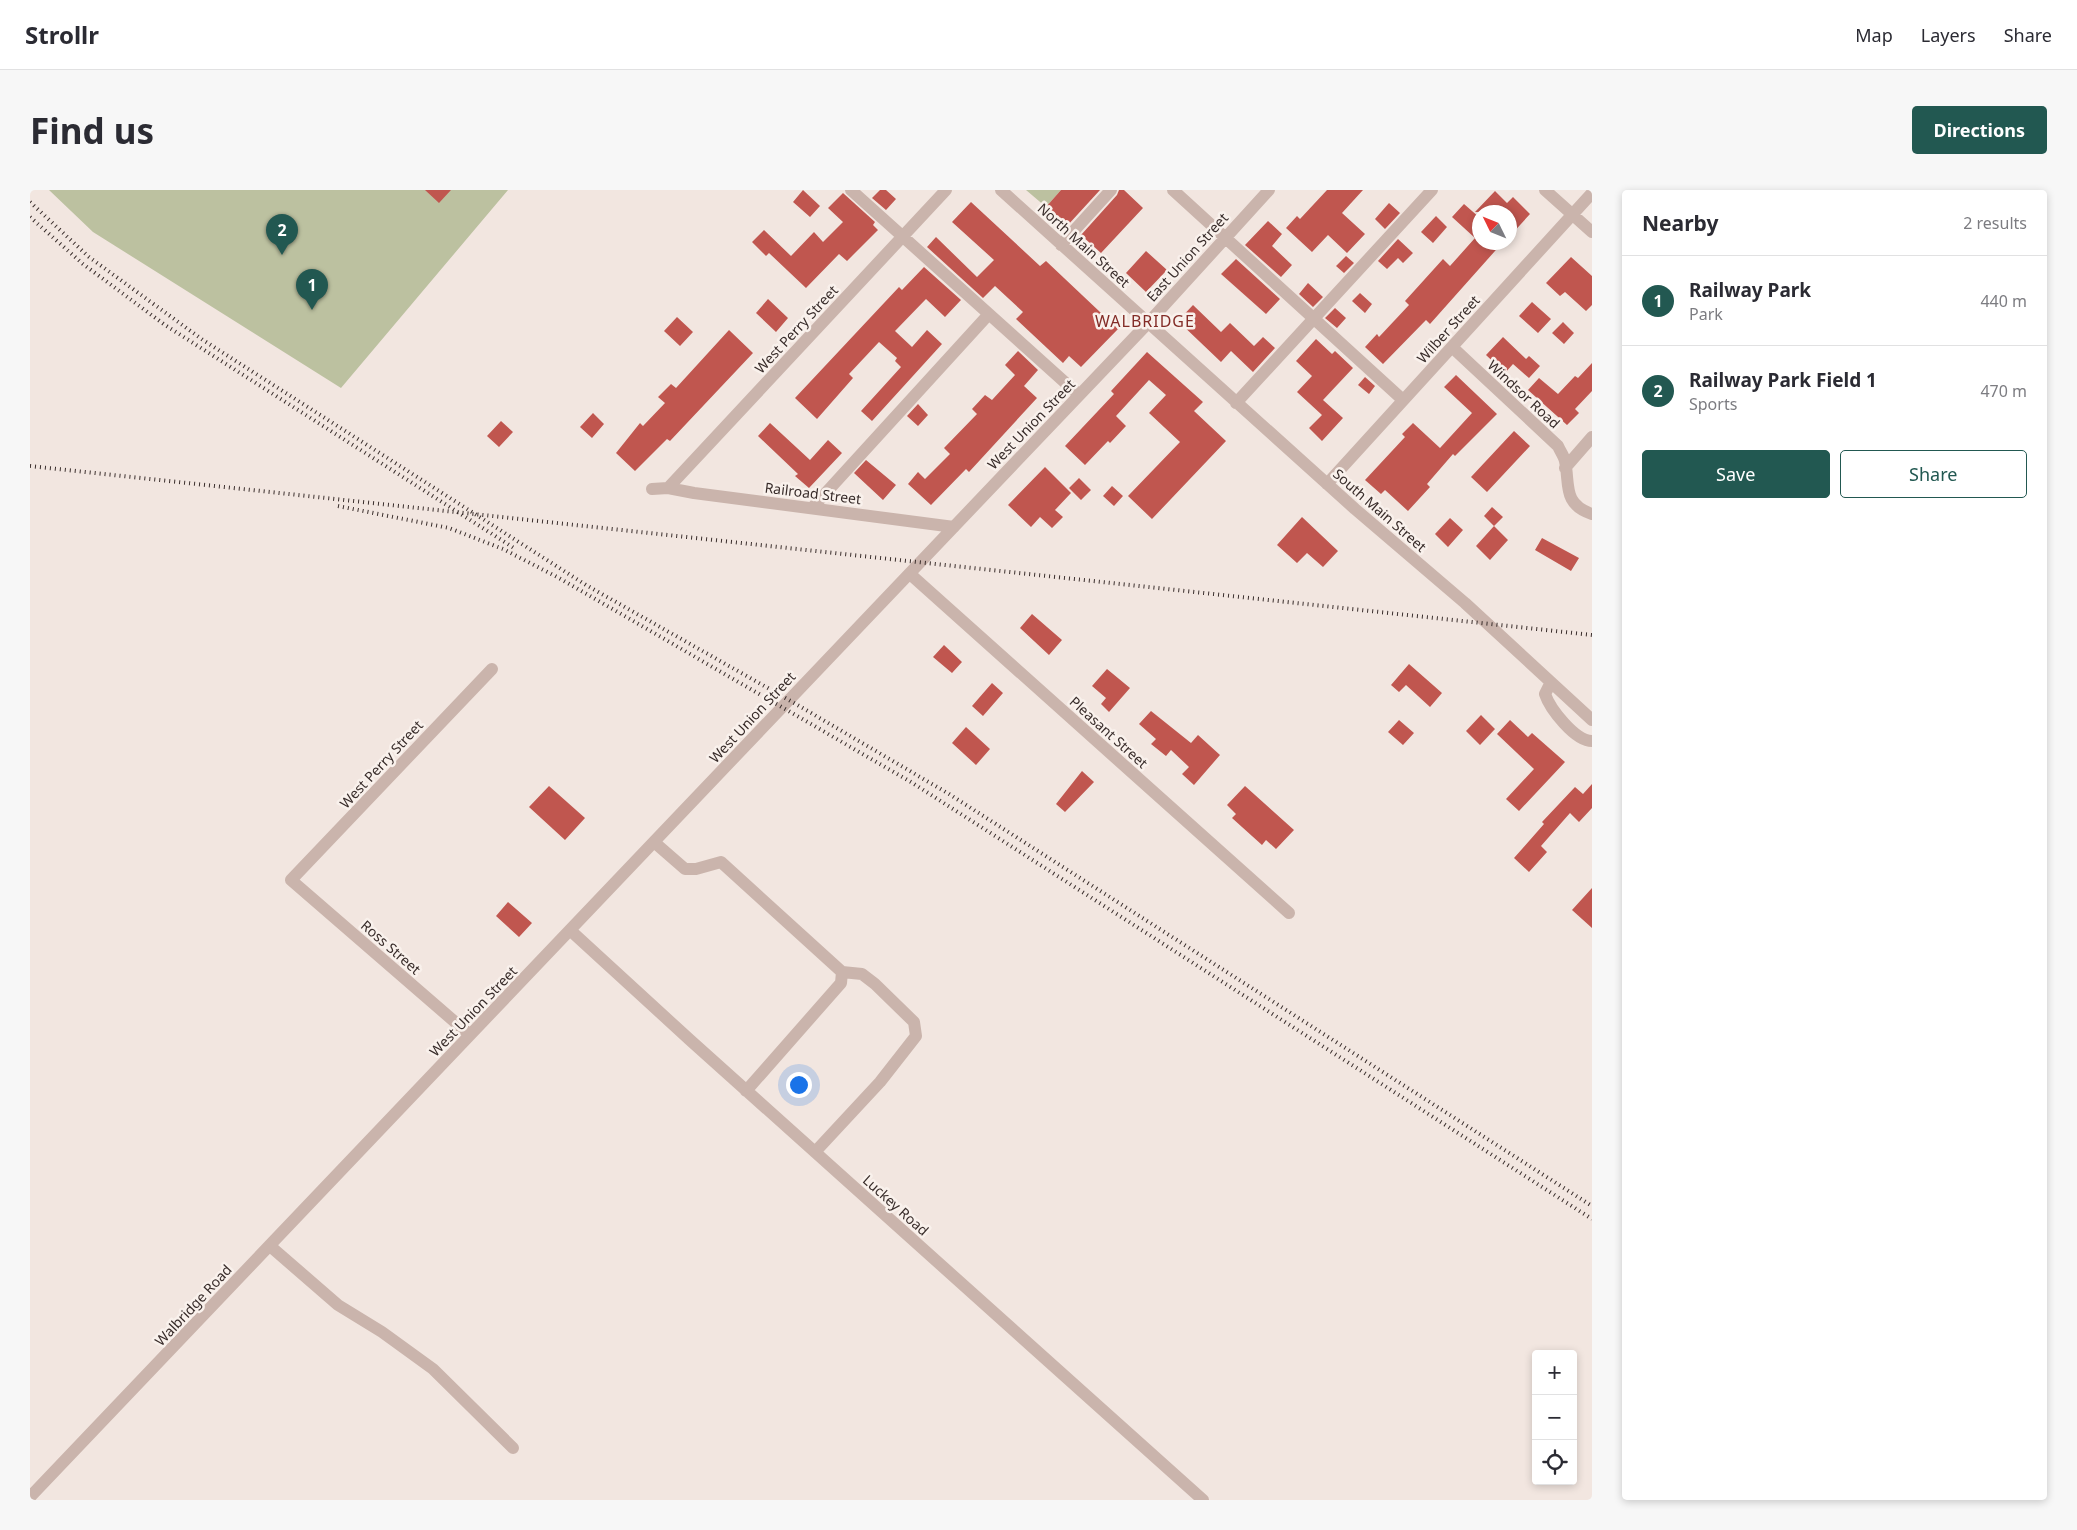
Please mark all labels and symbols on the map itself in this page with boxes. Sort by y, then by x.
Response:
street label: North Main Street [1034,199,1134,291]
north arrow [1472,205,1517,250]
street label: East Union Street [1142,209,1232,305]
pin: 2 [266,214,298,255]
pin: 1 [296,269,328,310]
street label: West Perry Street [750,281,842,377]
street label: Wilber Street [1412,291,1484,367]
district label: WALBRIDGE [1095,310,1195,332]
street label: Windsor Road [1484,356,1564,432]
street label: West Union Street [983,375,1079,473]
street label: South Main Street [1329,464,1431,556]
street label: Railroad Street [764,478,862,508]
street label: West Union Street [705,667,799,767]
street label: Pleasant Street [1066,692,1152,772]
street label: West Perry Street [335,716,427,812]
street label: Ross Street [357,916,425,978]
street label: West Union Street [425,962,521,1060]
your location [786,1072,812,1098]
street label: Luckey Road [859,1170,933,1240]
street label: Walbridge Road [150,1260,236,1350]

